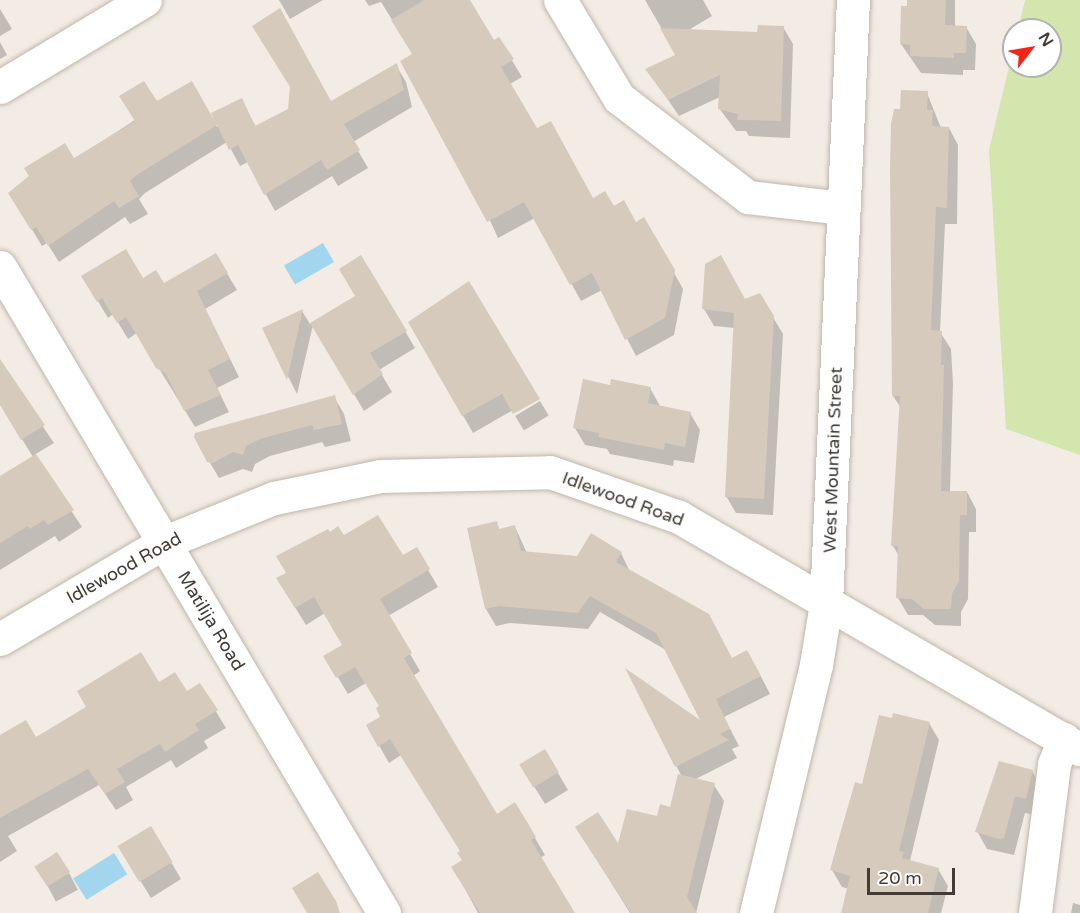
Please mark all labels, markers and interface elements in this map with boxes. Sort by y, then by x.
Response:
north arrow [1002,18,1062,78]
text: N [1034,29,1058,50]
street label: West Mountain Street [819,367,847,553]
street label: Idlewood Road [559,467,687,531]
street label: Idlewood Road [63,528,185,608]
street label: Matilija Road [173,567,249,675]
scale bar [870,856,958,894]
text: 20 m [878,867,922,889]

